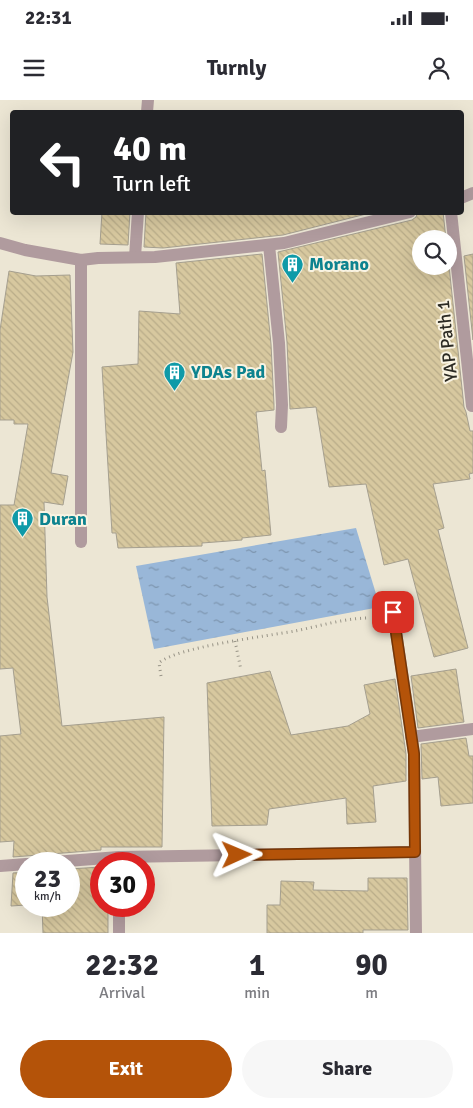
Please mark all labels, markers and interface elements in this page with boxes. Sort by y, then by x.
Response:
text: 22:31 [25,6,72,30]
icon: menu [20,54,48,82]
text: Turnly [207,54,266,81]
icon: person [425,54,453,82]
text: 40 m [113,127,187,170]
icon: left [30,130,95,195]
text: Turn left [113,170,191,197]
map controls [412,230,457,275]
button: search [412,230,457,275]
building icon: Morano [281,252,305,283]
place label: Morano [309,253,369,275]
street label: YAP Path 1 [432,299,462,383]
building icon: YDAs Pad [163,360,187,391]
place label: YDAs Pad [190,361,265,383]
building icon: Duran [11,507,35,538]
place label: Duran [39,508,87,530]
pin [372,591,414,633]
icon: arrive [379,598,407,626]
position arrow [210,828,262,880]
speed limit sign: 30 [90,852,155,917]
text: 23 [34,863,61,894]
text: km/h [34,889,61,904]
text: 22:32 [85,947,159,984]
text: 1 [249,947,265,984]
text: 90 [355,947,388,984]
text: Arrival [99,983,145,1003]
text: min [244,983,270,1003]
text: m [365,983,378,1003]
button: Exit [20,1040,232,1098]
button: Share [242,1040,453,1098]

